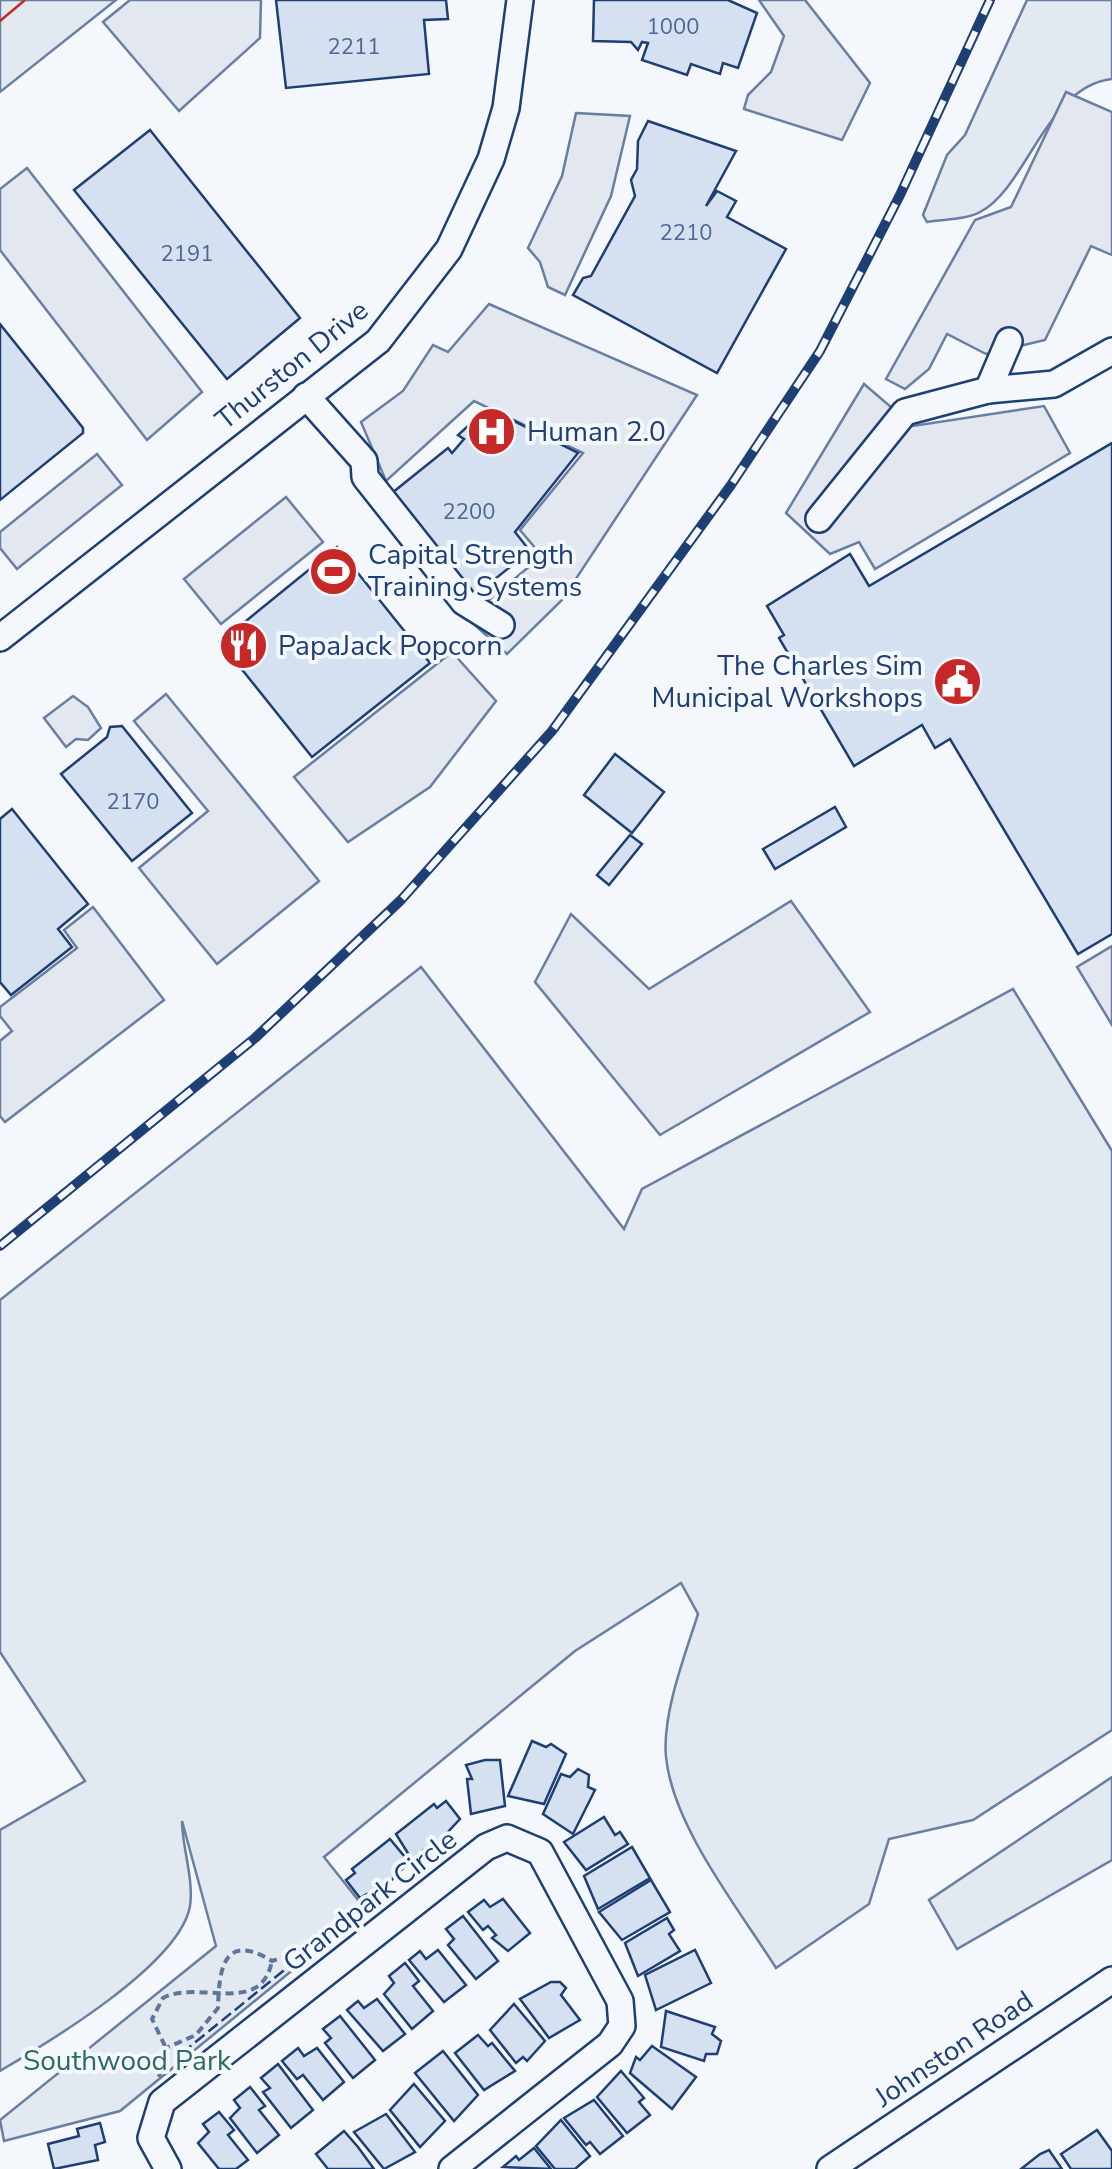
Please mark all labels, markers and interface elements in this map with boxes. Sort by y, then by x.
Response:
house number: 1000 [647,12,699,42]
house number: 2211 [328,32,380,62]
house number: 2210 [660,218,712,248]
house number: 2191 [161,239,213,269]
street label: Thurston Drive [208,292,376,438]
hospital icon: Human 2.0 [466,406,518,458]
place label: Human 2.0 [527,413,666,451]
house number: 2200 [443,497,495,527]
place label: Capital Strength Training Systems [368,536,582,606]
sports icon: Capital Strength Training Systems [307,545,359,597]
restaurant icon: PapaJack Popcorn [217,620,269,672]
place label: PapaJack Popcorn [278,627,502,665]
place label: The Charles Sim Municipal Workshops [652,647,923,717]
public building icon: The Charles Sim Municipal Workshops [932,656,984,708]
house number: 2170 [107,787,159,817]
street label: Grandpark Circle [275,1821,465,1981]
street label: Johnston Road [867,1982,1041,2117]
park label: Southwood Park [23,2042,232,2080]

